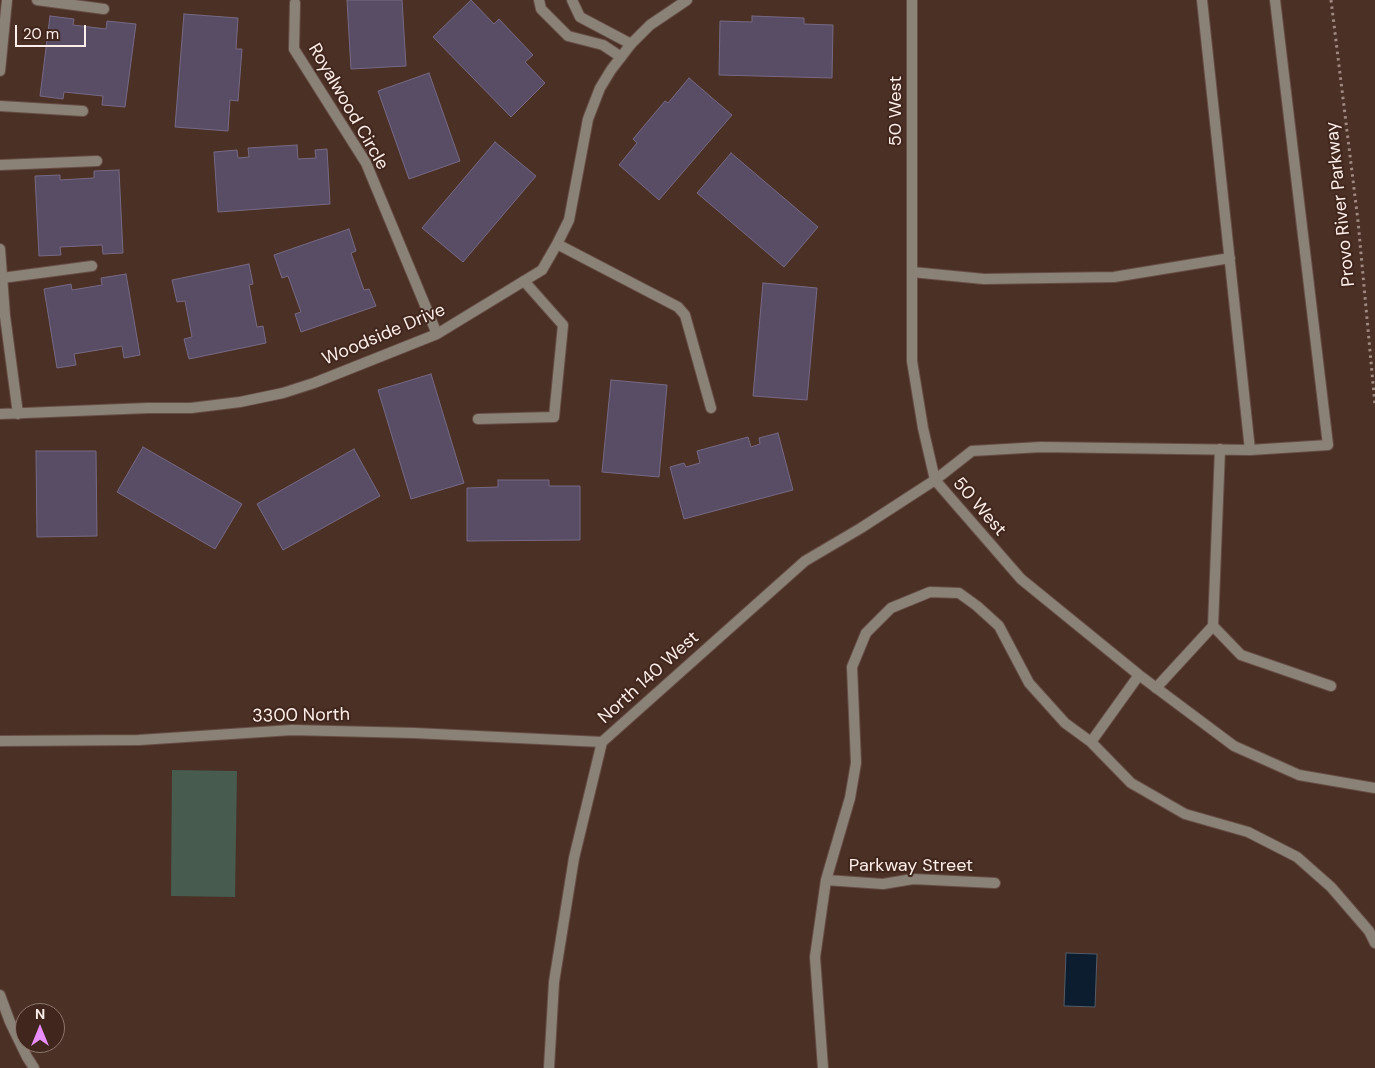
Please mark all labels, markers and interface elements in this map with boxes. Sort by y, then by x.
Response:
scale bar [18,15,89,47]
text: 20 m [23,24,59,44]
street label: Royalwood Circle [303,40,393,174]
street label: 50 West [885,76,907,146]
street label: Provo River Parkway [1322,120,1360,288]
street label: Woodside Drive [319,299,449,371]
street label: 50 West [948,473,1010,541]
street label: North 140 West [594,627,704,729]
street label: 3300 North [252,704,350,728]
street label: Parkway Street [849,855,973,877]
north arrow [15,1003,65,1053]
text: N [35,1005,45,1023]

